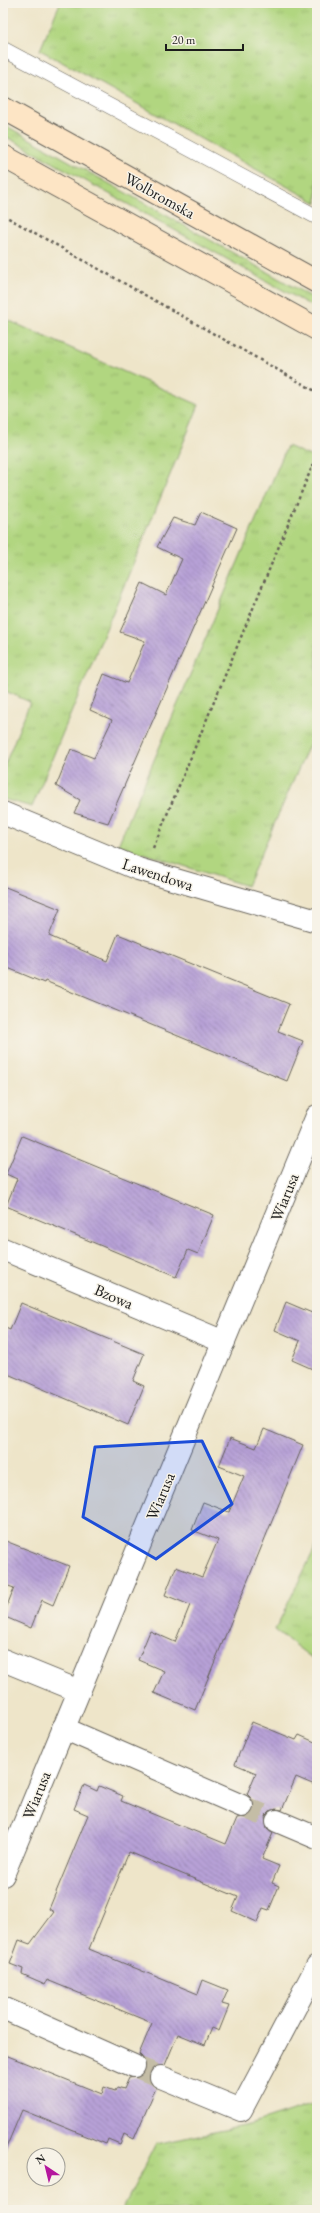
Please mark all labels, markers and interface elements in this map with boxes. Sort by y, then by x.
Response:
scale bar [166,26,243,52]
text: 20 m [172,32,196,48]
street label: Wolbromska [121,167,199,224]
street label: Lawendowa [120,853,197,896]
street label: Wiarusa [265,1170,304,1224]
street label: Bzowa [91,1279,137,1314]
street label: Wiarusa [141,1469,180,1523]
street label: Wiarusa [17,1768,56,1822]
north arrow [26,2147,66,2187]
text: N [33,2150,48,2167]

